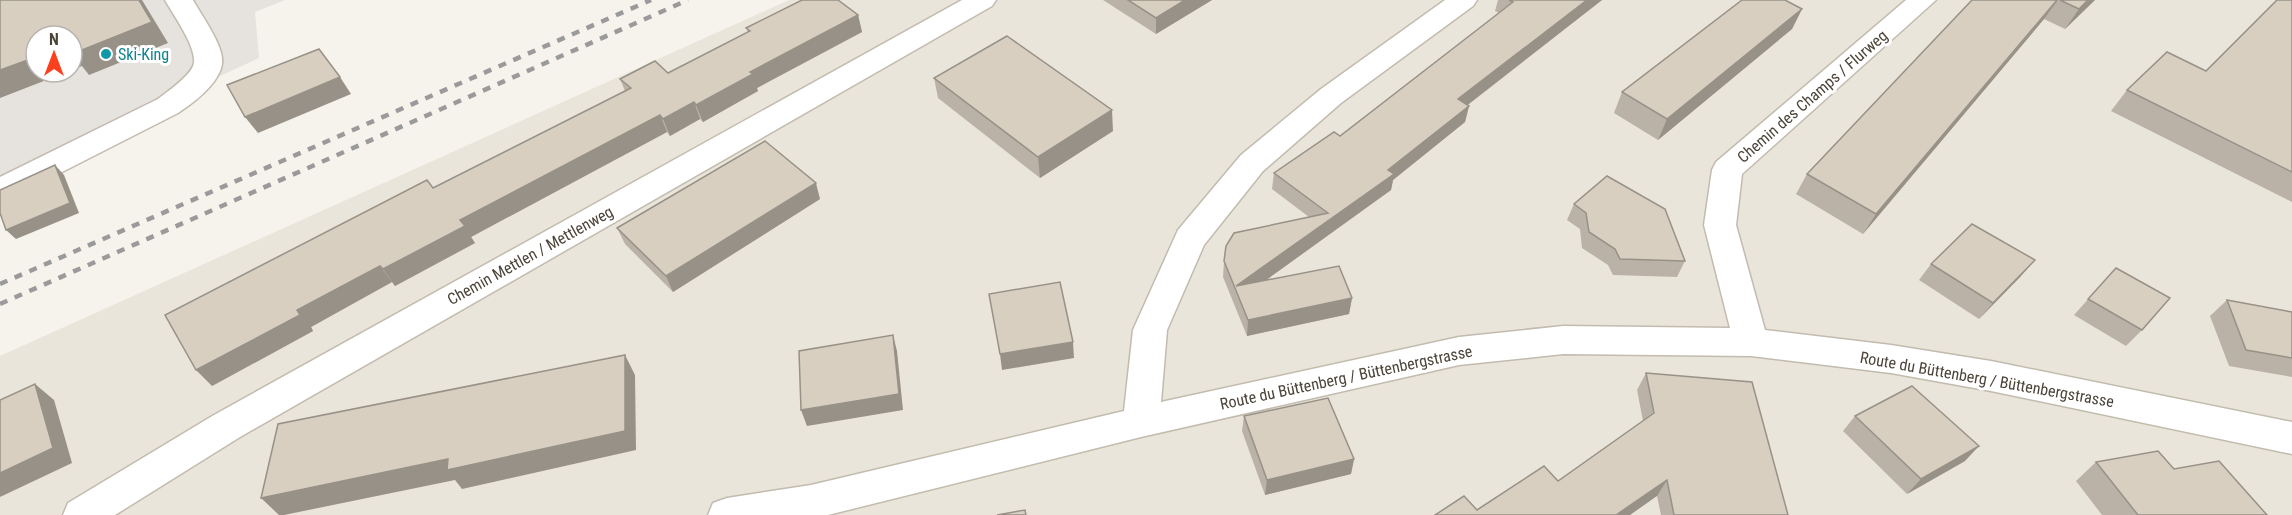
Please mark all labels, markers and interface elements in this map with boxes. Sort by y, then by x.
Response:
north arrow [24,24,84,84]
street label: Chemin des Champs / Flurweg [1733,26,1891,167]
text: N [49,30,59,49]
place label: Ski-King [118,45,169,64]
marker: Ski-King [99,47,113,61]
street label: Chemin Mettlen / Mettlenweg [444,202,616,309]
street label: Route du Büttenberg / Büttenbergstrasse [1218,341,1474,414]
street label: Route du Büttenberg / Büttenbergstrasse [1858,348,2115,411]

